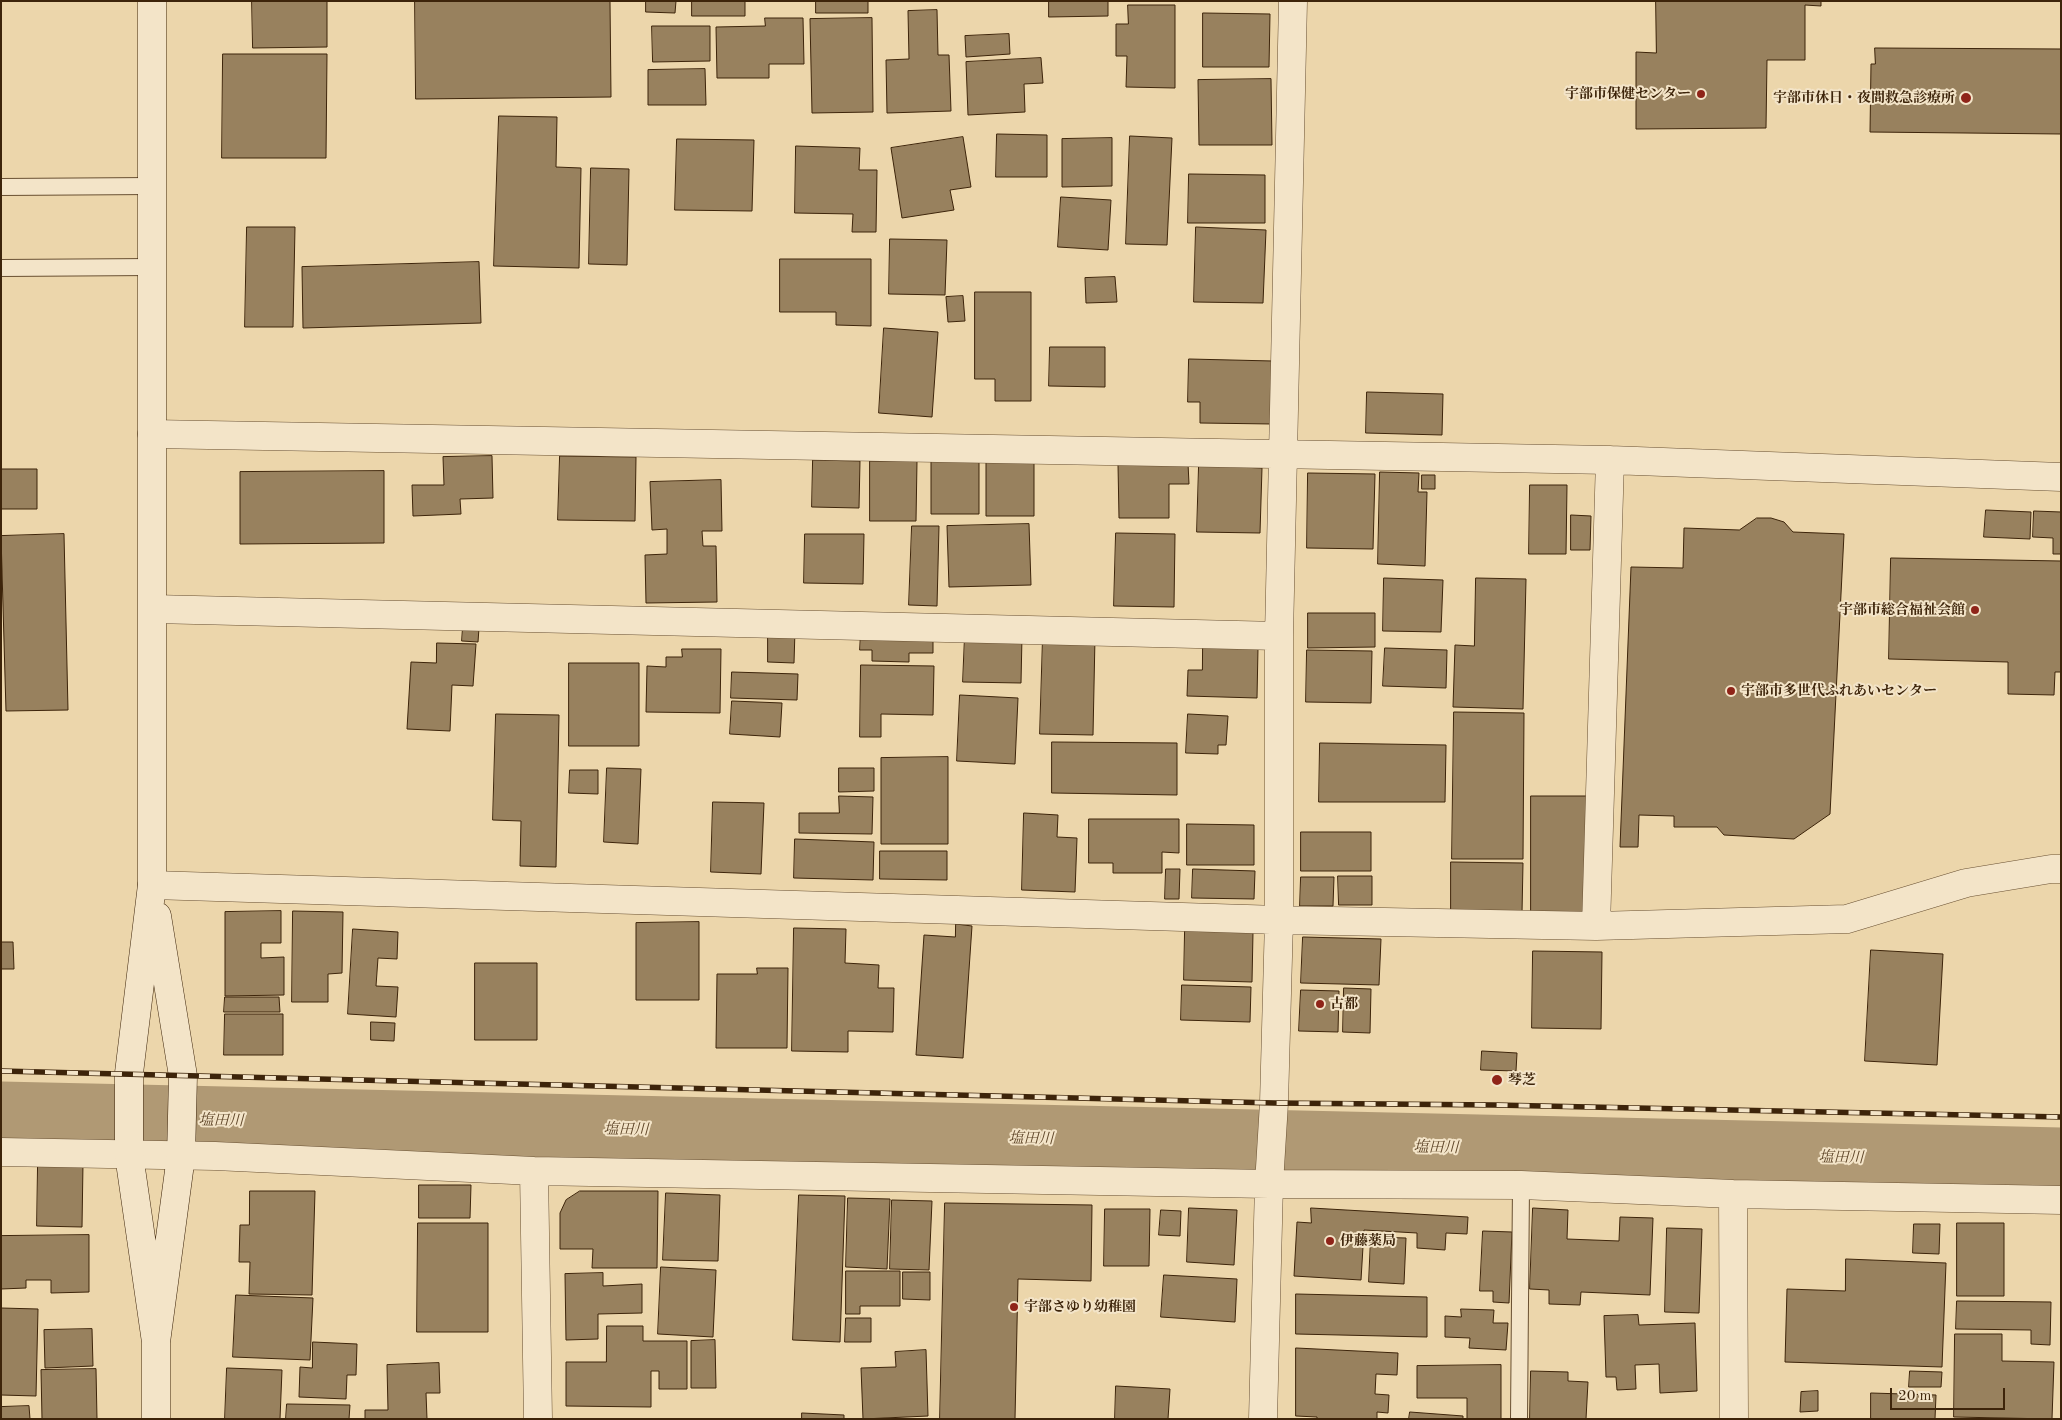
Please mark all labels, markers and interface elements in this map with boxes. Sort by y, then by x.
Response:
place label: 宇部市保健センター [1565,86,1691,102]
marker: 宇部市保健センター [1695,88,1707,100]
place label: 宇部市休日・夜間救急診療所 [1773,90,1955,106]
marker: 宇部市休日・夜間救急診療所 [1959,91,1973,105]
place label: 宇部市総合福祉会館 [1839,602,1965,618]
marker: 宇部市総合福祉会館 [1969,604,1981,616]
place label: 宇部市多世代ふれあいセンター [1741,683,1937,699]
marker: 宇部市多世代ふれあいセンター [1725,685,1737,697]
place label: 古都 [1330,996,1358,1012]
marker: 古都 [1314,998,1326,1010]
place label: 琴芝 [1508,1072,1536,1088]
marker: 琴芝 [1490,1073,1504,1087]
water label: 塩田川 [198,1112,244,1130]
water label: 塩田川 [603,1121,649,1139]
water label: 塩田川 [1008,1130,1054,1148]
water label: 塩田川 [1413,1139,1459,1157]
water label: 塩田川 [1818,1149,1864,1167]
place label: 伊藤薬局 [1340,1233,1396,1249]
marker: 伊藤薬局 [1324,1235,1336,1247]
place label: 宇部さゆり幼稚園 [1024,1299,1136,1315]
marker: 宇部さゆり幼稚園 [1008,1301,1020,1313]
scale bar [1892,1378,2007,1410]
text: 20 m [1898,1389,1932,1404]

